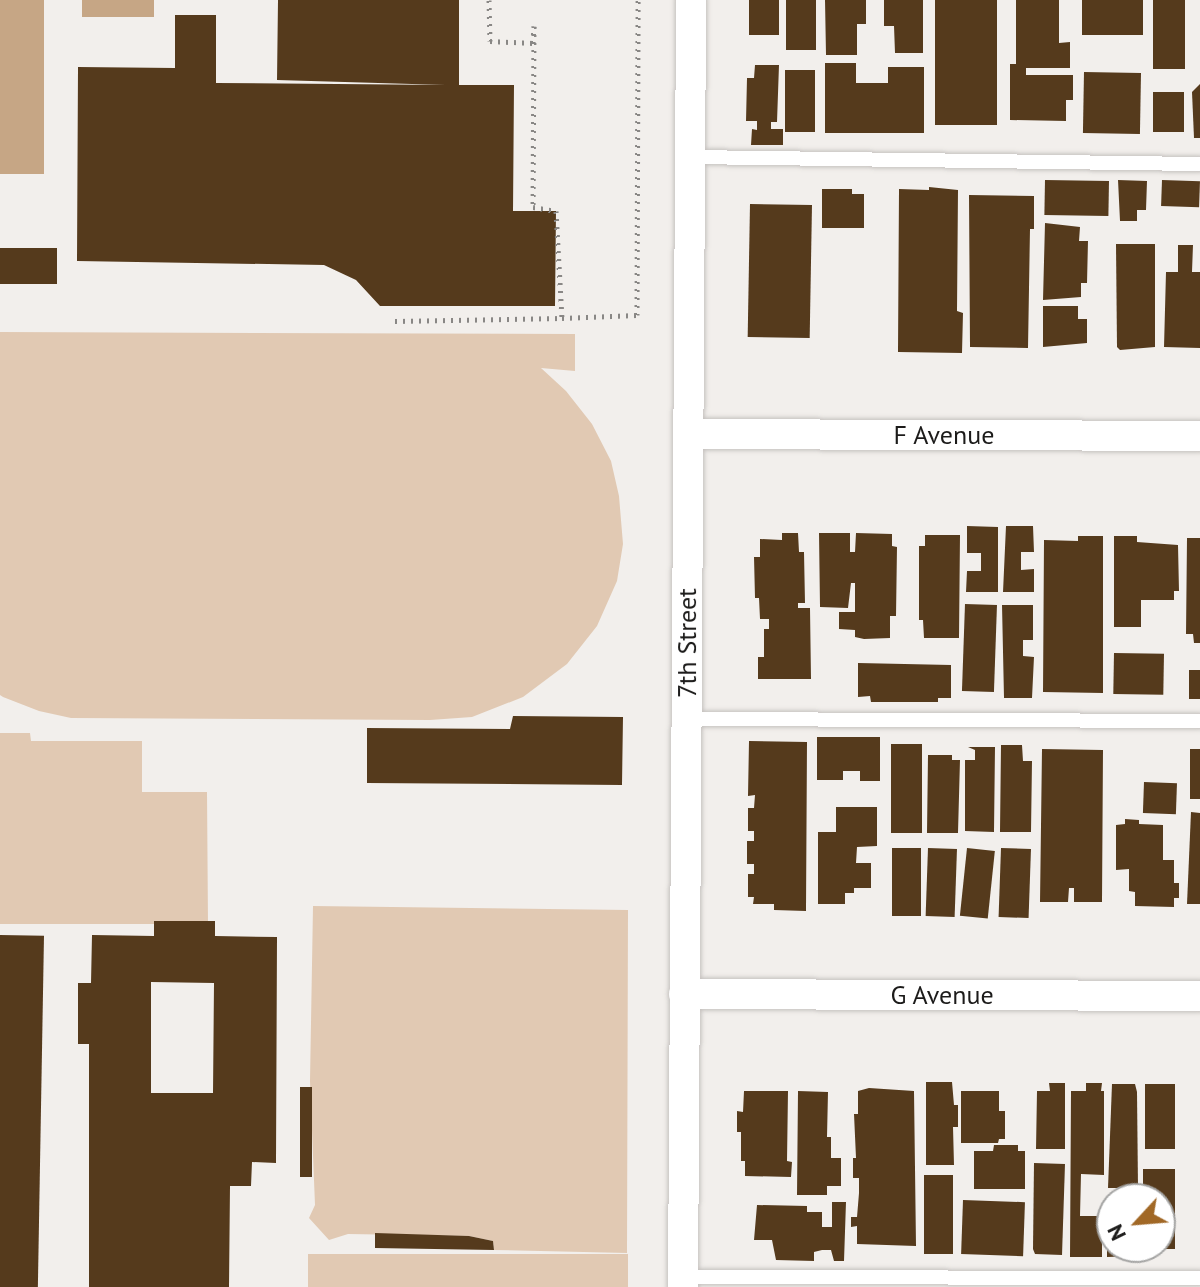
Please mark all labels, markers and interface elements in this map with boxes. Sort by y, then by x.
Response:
street label: F Avenue [893,419,995,451]
street label: 7th Street [671,588,703,698]
street label: G Avenue [890,979,994,1011]
north arrow [1096,1183,1176,1263]
text: N [1100,1220,1132,1245]

